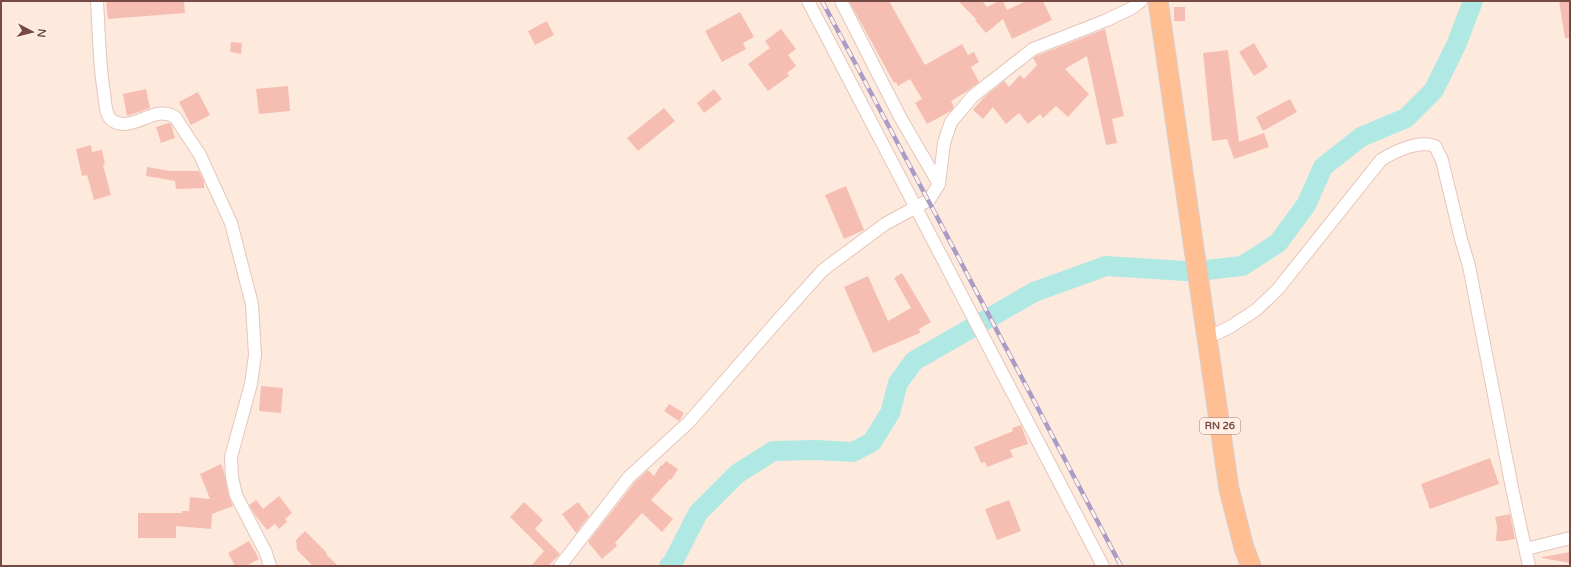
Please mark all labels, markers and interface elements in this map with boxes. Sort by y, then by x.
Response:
north arrow [12,12,52,52]
text: N [34,28,48,38]
road number: RN 26 [1200,418,1240,434]

